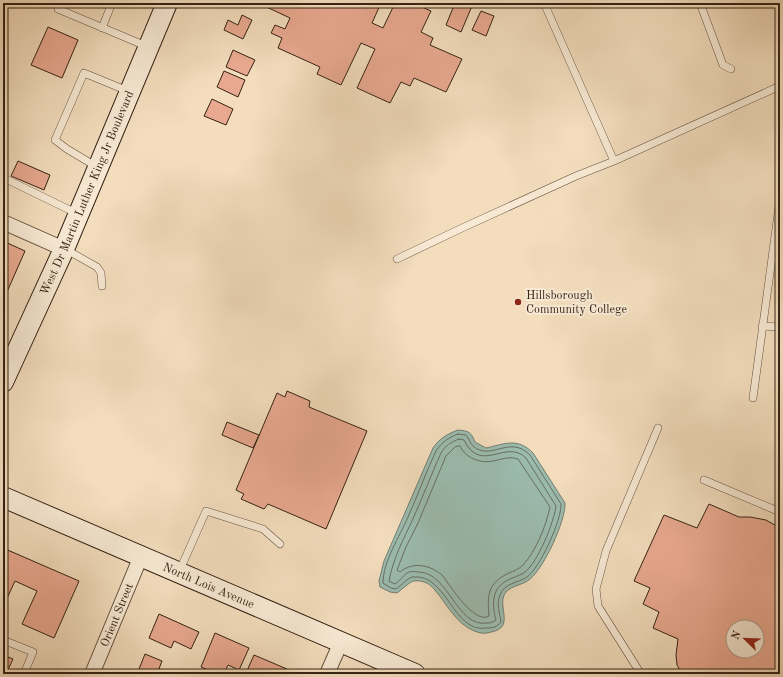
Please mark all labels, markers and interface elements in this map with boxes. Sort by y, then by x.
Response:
street label: West Dr Martin Luther King Jr Boulevard [39,89,137,297]
place label: Hillsborough Community College [526,290,628,316]
marker: Hillsborough Community College [513,297,523,307]
street label: North Lois Avenue [161,561,256,611]
street label: Orient Street [99,582,136,649]
north arrow [725,619,765,659]
text: N [730,629,744,642]

